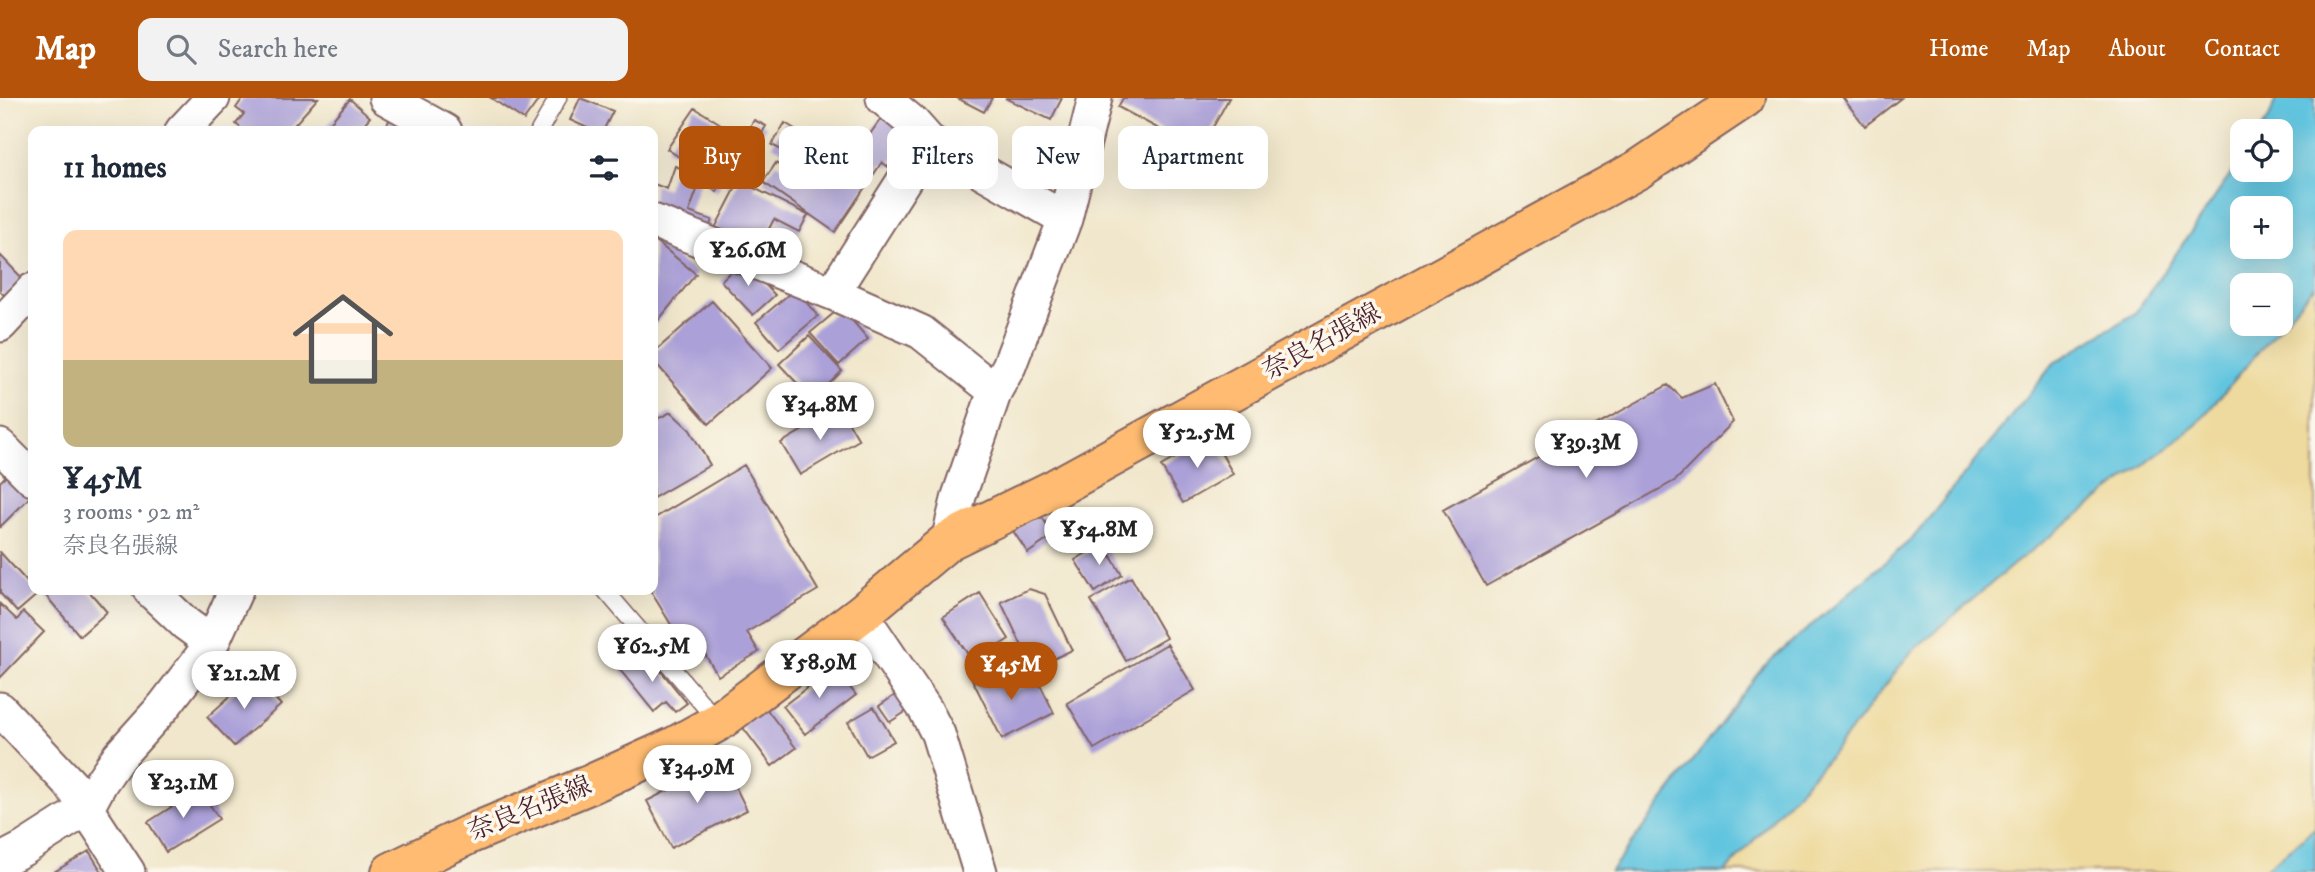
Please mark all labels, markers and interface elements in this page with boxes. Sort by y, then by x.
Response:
search box [138,18,628,81]
text: Map [35,29,96,70]
icon: search [162,30,200,68]
text: Search here [218,33,338,66]
text: Home [1929,34,1988,64]
text: Map [2026,34,2071,64]
text: About [2109,34,2166,64]
text: Contact [2204,34,2280,64]
map controls [2230,119,2293,336]
button: locate [2230,119,2293,182]
chip: Buy [679,126,765,189]
chip: Rent [779,126,873,189]
chip: Filters [887,126,998,189]
chip: New [1012,126,1104,189]
chip: Apartment [1118,126,1268,189]
icon: filters [585,149,623,187]
text: 11 homes [63,150,167,187]
button: + [2230,196,2293,259]
pin: ¥26.6M [691,228,805,288]
text: ¥26.6M [709,236,787,265]
button: − [2230,273,2293,336]
icon: home [280,276,406,402]
street label: 奈良名張線 [1257,296,1387,388]
pin: ¥34.8M [763,382,877,442]
text: ¥34.8M [782,390,858,419]
pin: ¥52.5M [1140,410,1254,470]
text: ¥52.5M [1159,418,1235,447]
pin: ¥39.3M [1529,420,1643,480]
text: ¥39.3M [1551,428,1621,457]
text: ¥45M [63,461,143,498]
text: 3 rooms · 92 m² [63,498,200,527]
pin: ¥54.8M [1042,508,1156,567]
text: ¥54.8M [1060,515,1138,544]
text: 奈良名張線 [63,532,178,561]
pin: ¥62.5M [595,624,709,684]
text: ¥62.5M [614,632,690,661]
pin: ¥58.9M [762,640,876,700]
pin: ¥45M [970,642,1052,702]
text: ¥58.9M [781,648,857,677]
text: ¥45M [981,650,1041,679]
pin: ¥21.2M [187,652,301,711]
text: ¥21.2M [208,659,280,688]
pin: ¥34.9M [640,746,754,805]
text: ¥34.9M [659,753,735,782]
pin: ¥23.1M [126,760,240,820]
text: ¥23.1M [148,768,218,797]
street label: 奈良名張線 [464,769,596,849]

